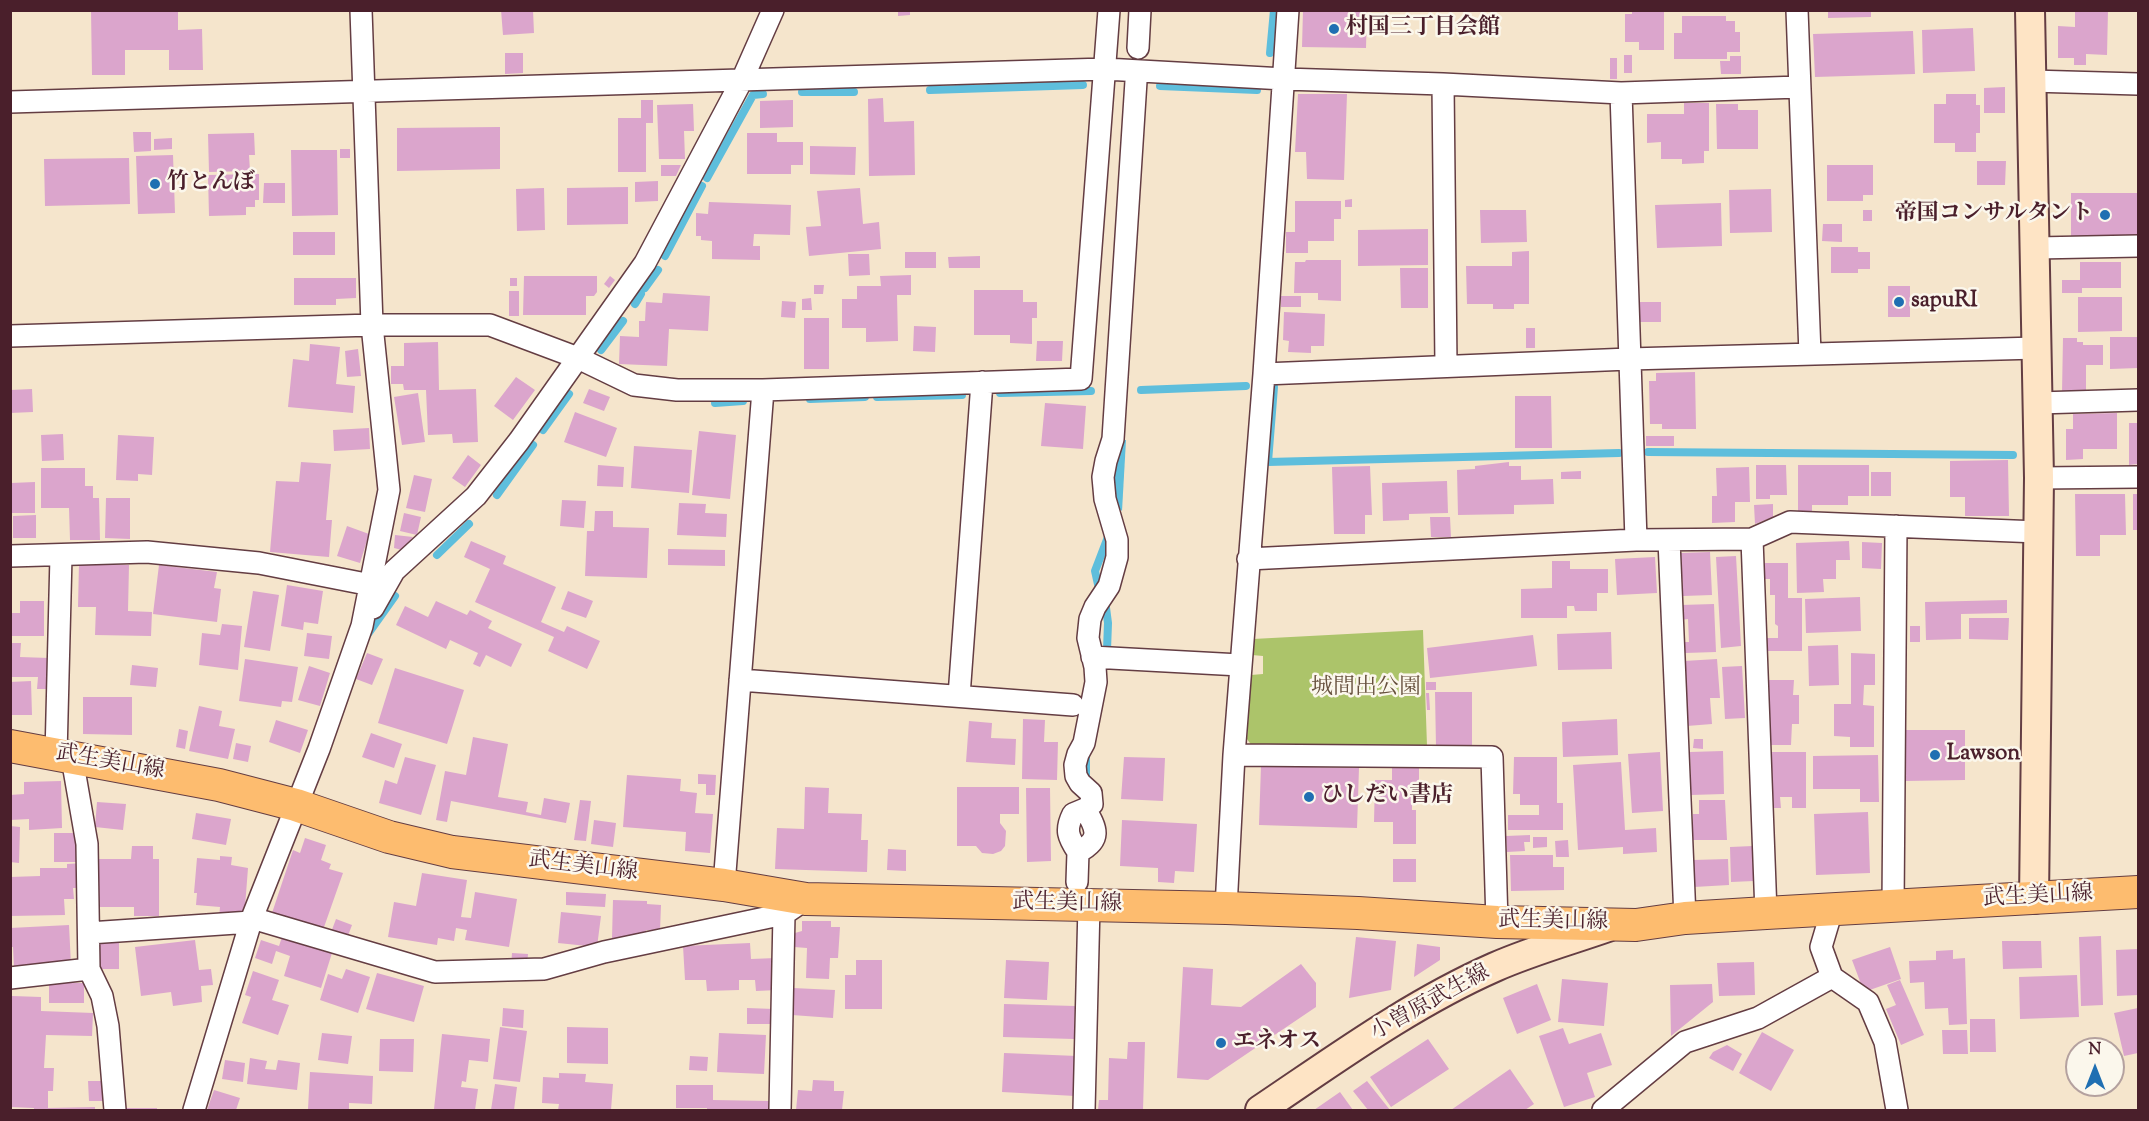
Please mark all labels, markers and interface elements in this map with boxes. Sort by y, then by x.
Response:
place label: 村国三丁目会館 [1346,16,1500,42]
marker: 村国三丁目会館 [1327,22,1341,36]
place label: 竹とんぼ [167,171,255,197]
marker: 竹とんぼ [148,177,162,191]
place label: 帝国コンサルタント [1895,202,2093,228]
marker: 帝国コンサルタント [2098,208,2112,222]
place label: sapuRI [1911,289,1977,315]
marker: sapuRI [1892,295,1906,309]
park label: 城間出公園 [1311,676,1421,702]
street label: 武生美山線 [54,741,166,787]
place label: Lawson [1947,742,2020,768]
marker: Lawson [1928,748,1942,762]
place label: ひしだい書店 [1321,784,1453,810]
marker: ひしだい書店 [1302,790,1316,804]
street label: 武生美山線 [527,848,639,888]
street label: 武生美山線 [1982,882,2094,914]
street label: 武生美山線 [1012,891,1122,919]
street label: 武生美山線 [1498,909,1608,937]
street label: 小曽原武生線 [1367,960,1495,1048]
place label: エネオス [1233,1030,1321,1056]
marker: エネオス [1214,1036,1228,1050]
north arrow [2065,1037,2125,1097]
text: N [2089,1039,2101,1062]

